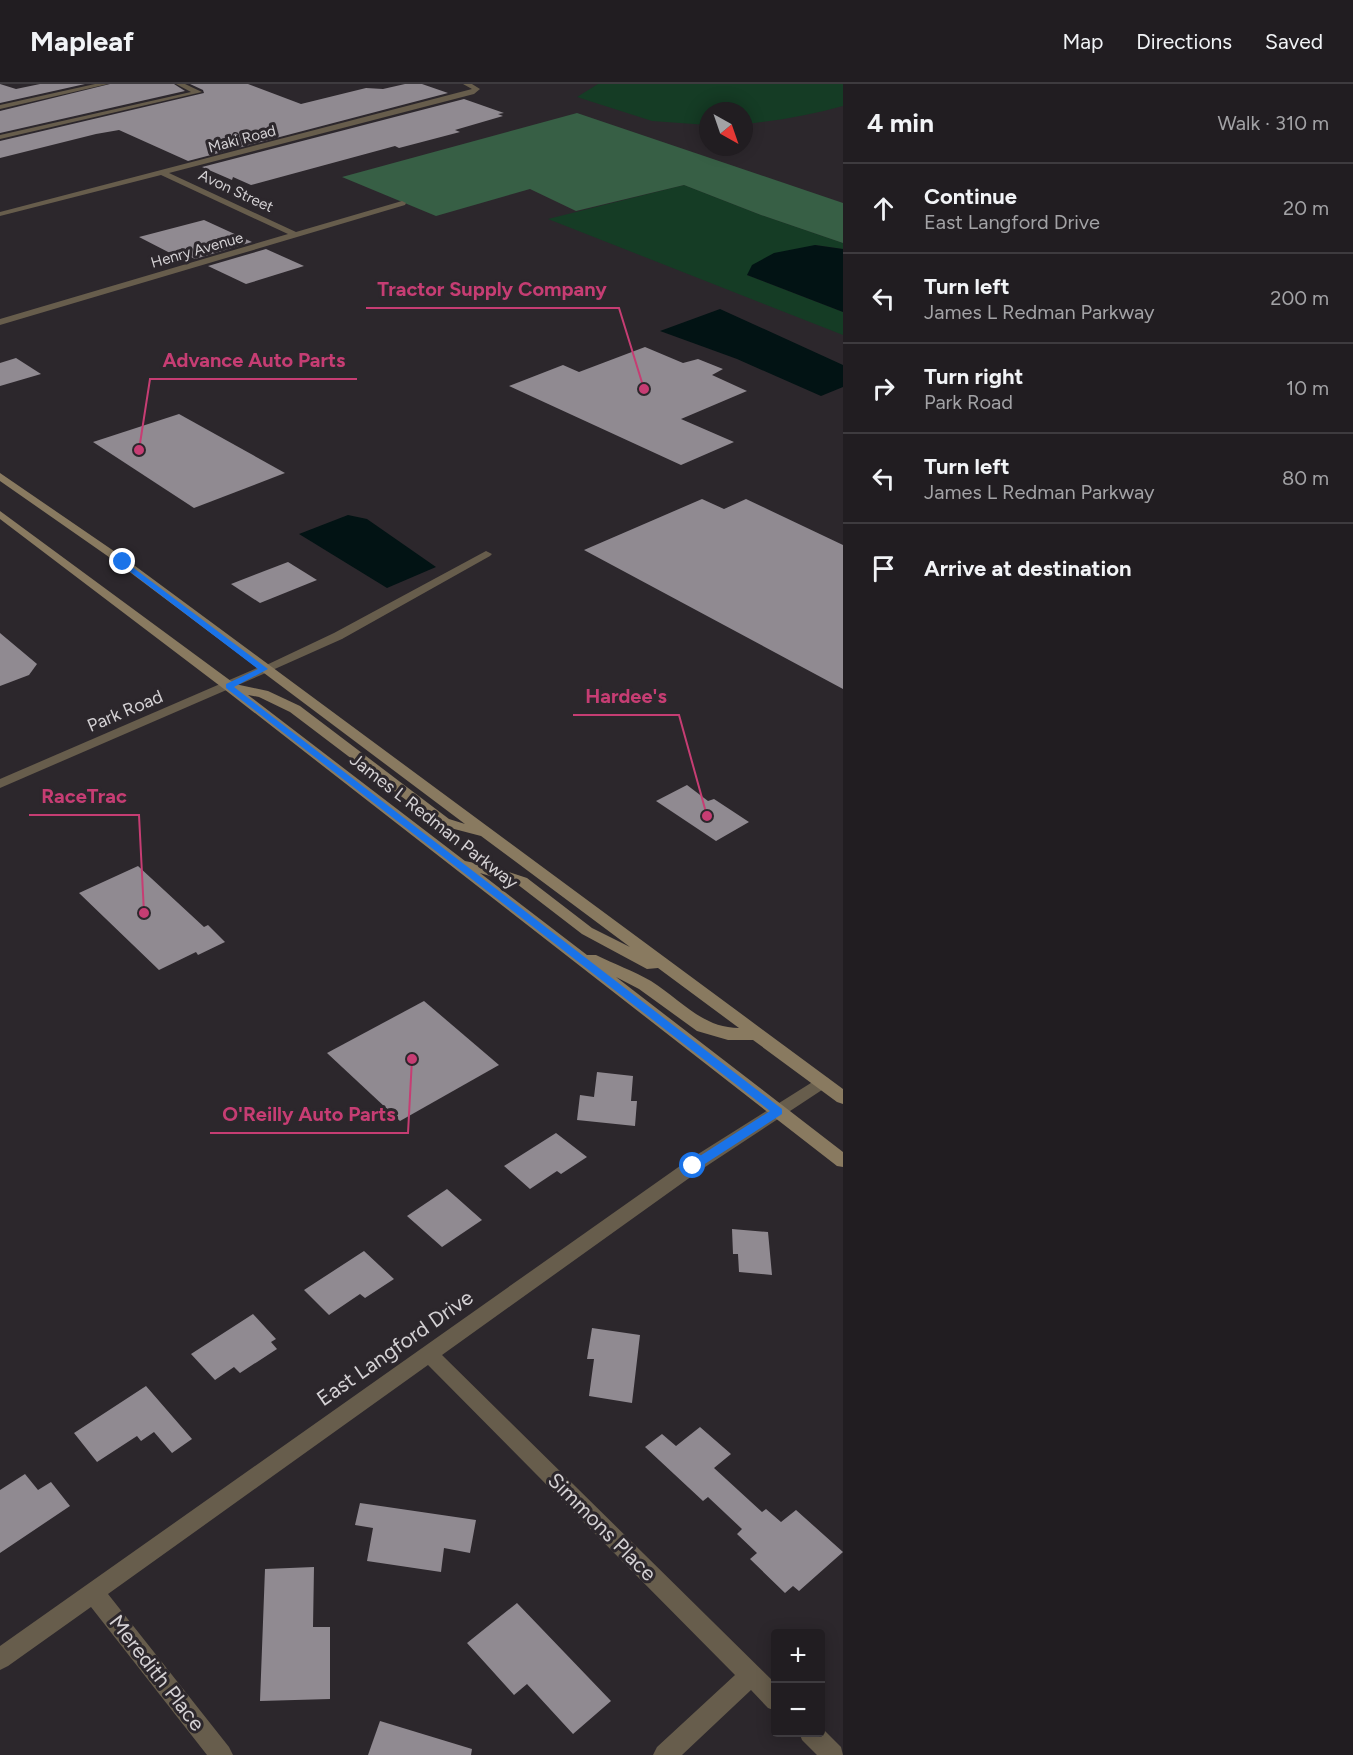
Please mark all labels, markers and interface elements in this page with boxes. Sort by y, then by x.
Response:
text: Mapleaf [30,24,134,58]
text: Map [1062,29,1103,54]
text: Directions [1136,29,1232,54]
text: Saved [1265,29,1323,54]
north arrow [699,102,753,156]
text: 4 min [867,107,934,139]
text: Walk · 310 m [1217,111,1329,135]
street label: Maki Road [206,121,278,157]
street label: Avon Street [196,166,277,216]
text: Continue [924,183,1017,210]
icon: ahead [867,192,900,225]
text: 20 m [1283,196,1329,220]
text: East Langford Drive [924,210,1100,234]
street label: Henry Avenue [149,228,245,272]
callout: Tractor Supply Company [366,270,619,308]
text: Turn left [924,273,1010,300]
text: Tractor Supply Company [377,277,607,301]
icon: left [867,282,900,315]
text: 200 m [1270,286,1329,310]
text: James L Redman Parkway [924,300,1155,324]
callout: Advance Auto Parts [150,341,357,379]
text: Advance Auto Parts [163,348,345,372]
text: Turn right [924,363,1023,390]
icon: right [867,372,900,405]
text: 10 m [1286,376,1329,400]
text: Park Road [924,390,1013,414]
text: Turn left [924,453,1010,480]
icon: left [867,462,900,495]
text: 80 m [1282,466,1329,490]
text: James L Redman Parkway [924,480,1155,504]
route end [109,548,135,574]
icon: arrive [867,552,900,585]
text: Arrive at destination [924,555,1132,582]
callout: Hardee's [573,677,679,715]
text: Hardee's [585,684,667,708]
street label: Park Road [84,685,166,737]
street label: James L Redman Parkway [345,748,523,894]
callout: RaceTrac [29,777,139,815]
text: RaceTrac [41,784,127,808]
callout: O'Reilly Auto Parts [210,1095,408,1133]
text: O'Reilly Auto Parts [222,1102,396,1126]
route start [679,1152,705,1178]
street label: East Langford Drive [312,1284,478,1411]
street label: Simmons Place [543,1467,662,1586]
street label: Meredith Place [104,1610,210,1736]
map controls [771,1629,825,1737]
button: + [771,1629,825,1683]
button: − [771,1683,825,1737]

